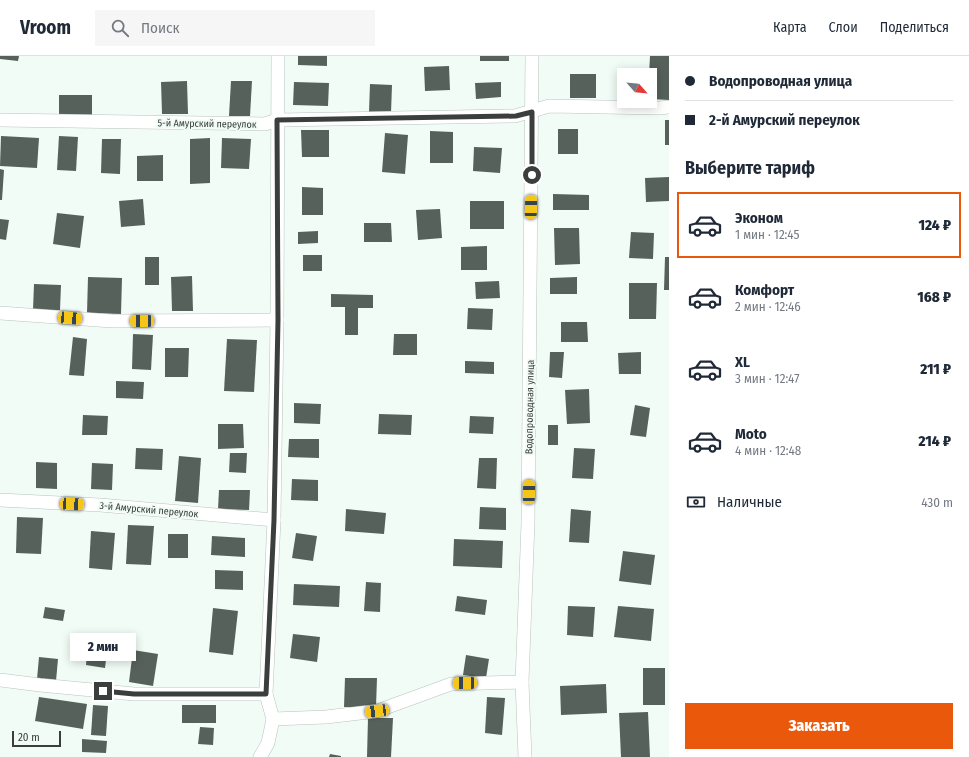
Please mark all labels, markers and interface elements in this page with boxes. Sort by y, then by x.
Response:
search box [95,10,375,46]
text: Vroom [20,16,71,39]
icon: search [109,17,131,39]
text: Поиск [141,19,179,37]
text: Карта [773,19,807,36]
text: Слои [829,19,858,36]
text: Поделиться [880,19,949,36]
north arrow [617,68,657,108]
map controls [617,68,657,108]
text: Водопроводная улица [709,72,852,90]
text: 2-й Амурский переулок [709,111,860,129]
street label: 5-й Амурский переулок [157,117,257,131]
text: Выберите тариф [685,157,815,179]
route start [523,166,541,184]
car [525,195,537,219]
icon: car [687,207,723,243]
text: Эконом [735,209,783,227]
text: 124 ₽ [919,216,951,234]
text: 1 мин · 12:45 [735,227,799,242]
icon: car [687,279,723,315]
text: Комфорт [735,281,794,299]
text: 168 ₽ [917,288,951,306]
text: 2 мин · 12:46 [735,299,801,314]
car [58,311,82,325]
car [130,315,154,327]
icon: car [687,351,723,387]
text: XL [735,353,750,371]
street label: Водопроводная улица [523,360,537,454]
text: 211 ₽ [920,360,951,378]
text: 3 мин · 12:47 [735,371,799,386]
icon: car [687,423,723,459]
text: Moto [735,425,767,443]
text: 214 ₽ [919,432,951,450]
text: 4 мин · 12:48 [735,443,801,458]
car [523,480,535,504]
icon: cash [685,491,707,513]
text: Наличные [717,493,782,511]
text: 430 m [921,495,953,510]
car [60,497,84,511]
street label: 3-й Амурский переулок [99,500,199,520]
callout: 2 мин [70,633,136,661]
text: 2 мин [88,639,118,654]
car [453,677,477,689]
route end [94,682,112,700]
button: Заказать [685,703,953,749]
car [364,704,390,718]
scale bar [12,729,61,748]
text: 20 m [18,731,40,744]

